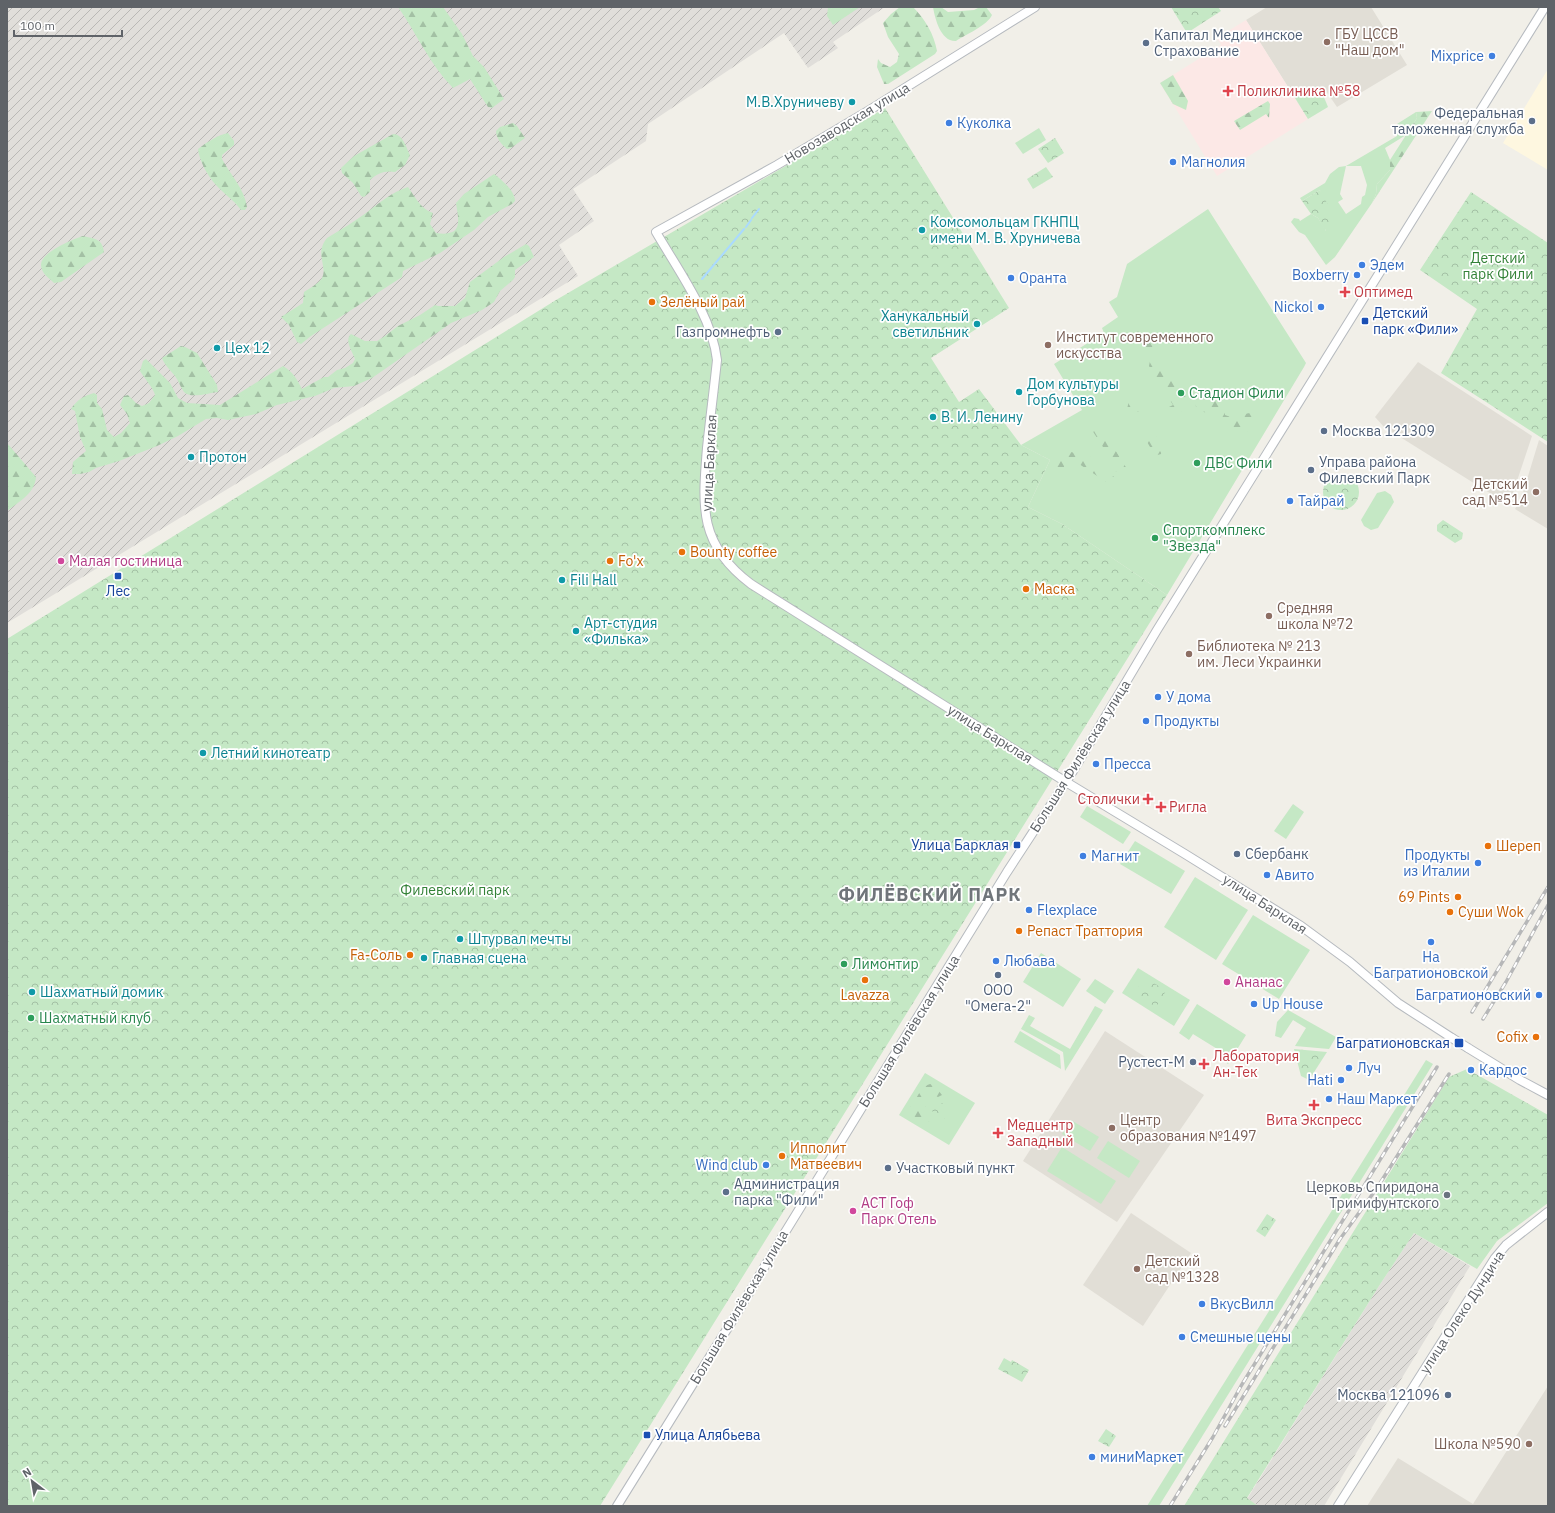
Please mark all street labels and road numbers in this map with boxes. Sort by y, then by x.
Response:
street label: Новозаводская улица [781,78,914,168]
street label: улица Барклая [697,414,721,512]
street label: Большая Филёвская улица [1026,676,1135,836]
street label: улица Барклая [944,701,1036,767]
street label: улица Барклая [1219,870,1311,938]
street label: Большая Филёвская улица [855,951,964,1111]
street label: Большая Филёвская улица [686,1226,792,1387]
street label: улица Олеко Дундича [1416,1247,1509,1377]

